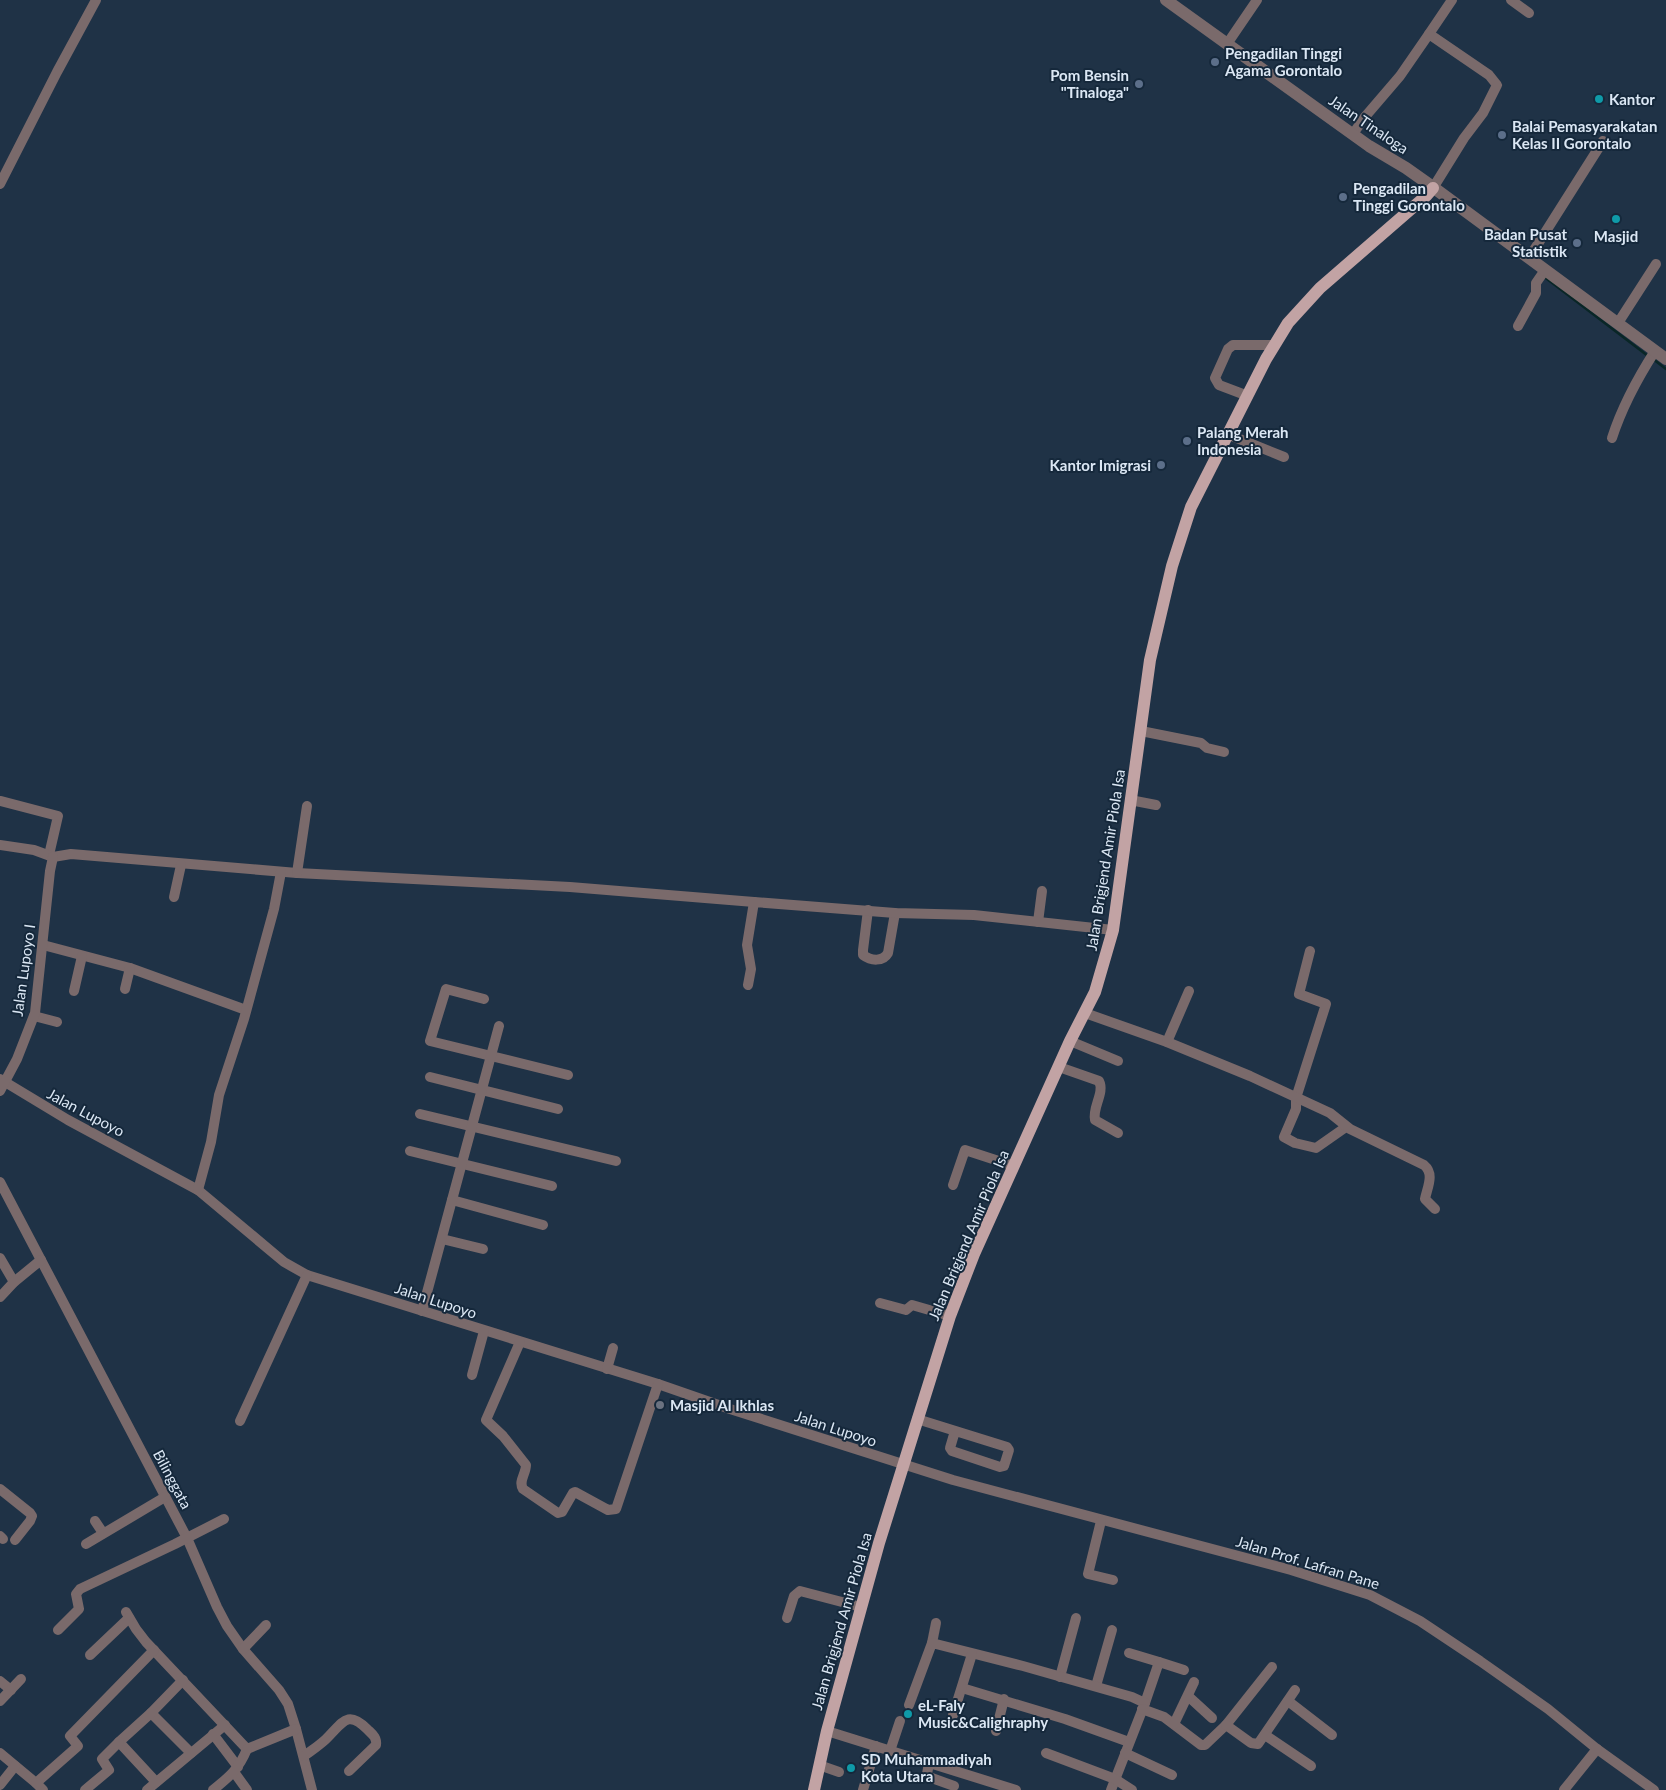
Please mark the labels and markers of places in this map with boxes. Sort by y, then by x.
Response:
place label: Pengadilan Tinggi Agama Gorontalo [1224,44,1342,79]
marker: Pengadilan Tinggi Agama Gorontalo [1209,56,1221,68]
place label: Pom Bensin "Tinaloga" [1050,66,1129,101]
marker: Pom Bensin "Tinaloga" [1133,78,1145,90]
place label: Kantor [1609,90,1655,108]
marker: Kantor [1593,93,1605,105]
place label: Balai Pemasyarakatan Kelas II Gorontalo [1512,117,1657,152]
marker: Balai Pemasyarakatan Kelas II Gorontalo [1496,129,1508,141]
place label: Pengadilan Tinggi Gorontalo [1353,179,1465,214]
marker: Pengadilan Tinggi Gorontalo [1337,191,1349,203]
marker: Masjid [1610,213,1622,225]
place label: Badan Pusat Statistik [1484,225,1568,260]
place label: Masjid [1594,227,1638,245]
marker: Badan Pusat Statistik [1571,237,1583,249]
place label: Palang Merah Indonesia [1197,423,1289,458]
marker: Palang Merah Indonesia [1181,435,1193,447]
place label: Kantor Imigrasi [1050,456,1151,474]
marker: Kantor Imigrasi [1155,459,1167,471]
place label: Masjid Al Ikhlas [670,1396,774,1414]
marker: Masjid Al Ikhlas [654,1399,666,1411]
place label: eL-Faly Music&Calighraphy [918,1696,1048,1731]
marker: eL-Faly Music&Calighraphy [902,1708,914,1720]
place label: SD Muhammadiyah Kota Utara [861,1750,992,1785]
marker: SD Muhammadiyah Kota Utara [845,1762,857,1774]

